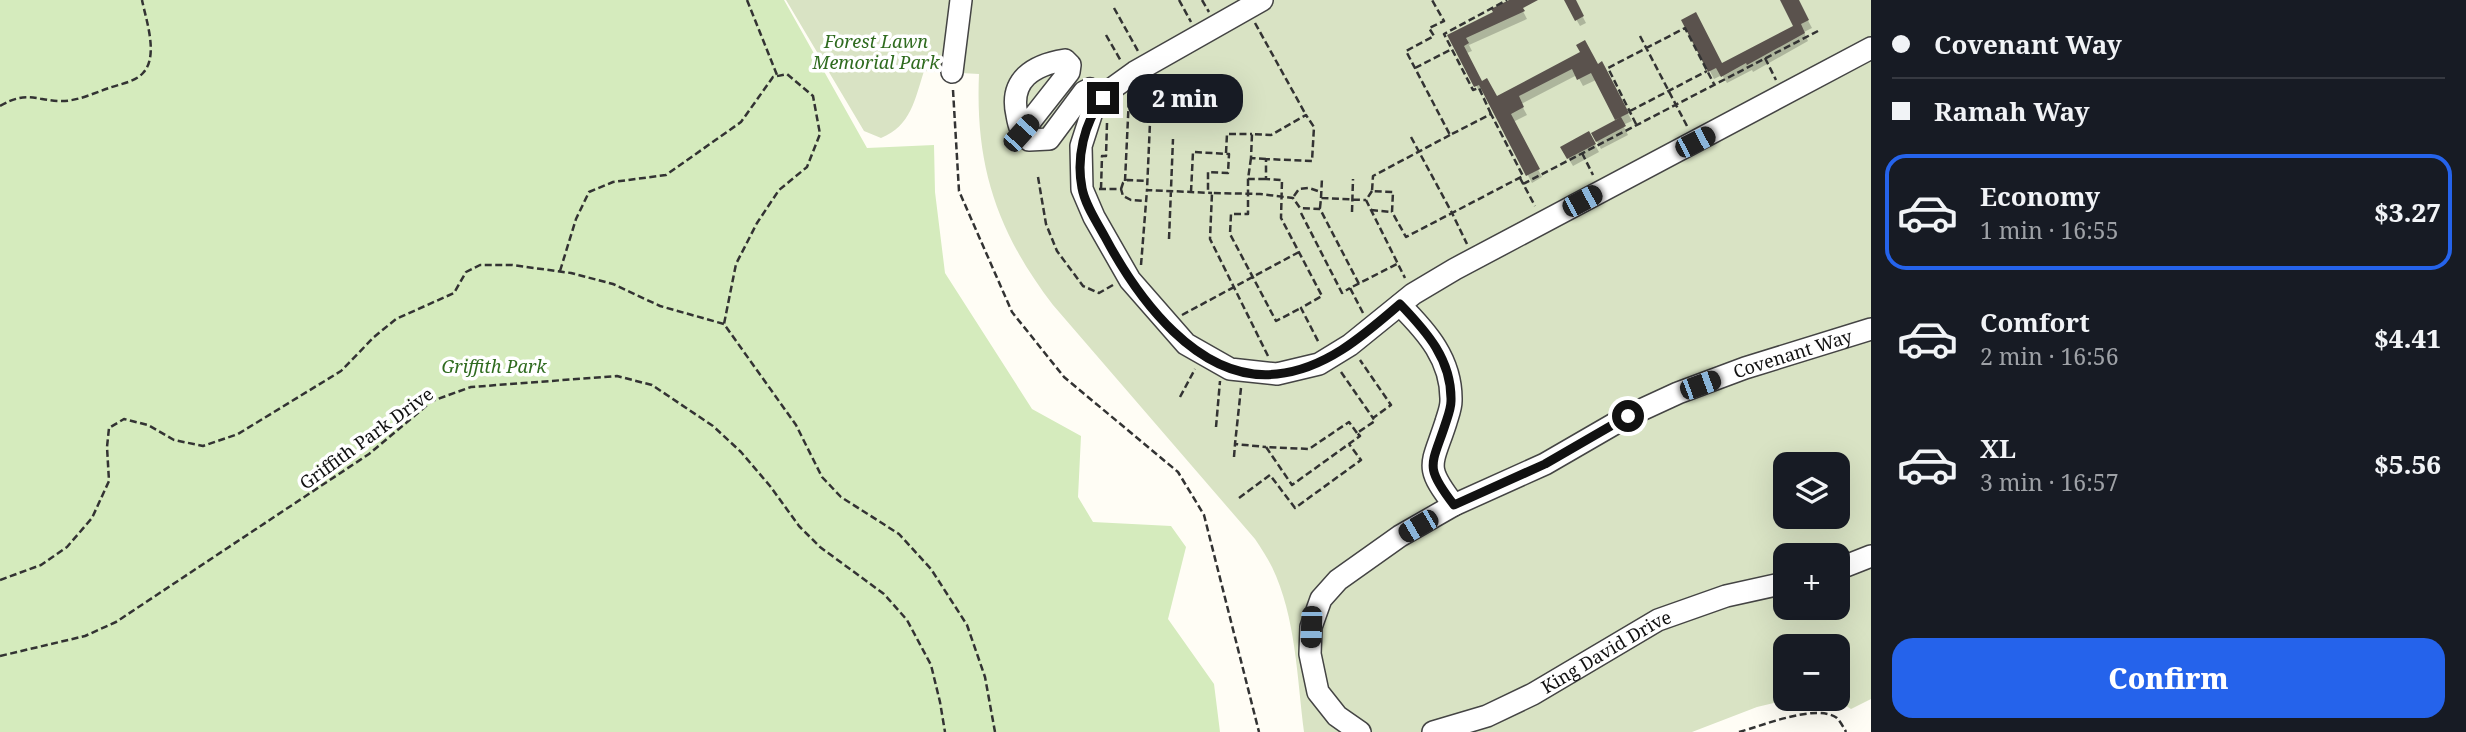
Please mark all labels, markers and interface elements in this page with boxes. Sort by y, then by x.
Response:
text: Covenant Way [1934,26,2122,62]
park label: Forest Lawn Memorial Park [812,29,940,74]
callout: 2 min [1128,74,1243,122]
route end [1087,82,1119,114]
text: 2 min [1152,82,1218,114]
text: Ramah Way [1934,93,2090,129]
car [1000,110,1043,156]
car [1672,123,1719,161]
text: Economy [1980,178,2100,214]
icon: car [1896,181,1959,244]
car [1559,182,1606,220]
text: $3.27 [2374,194,2441,230]
text: 1 min · 16:55 [1980,214,2118,246]
text: Comfort [1980,304,2090,340]
icon: car [1896,307,1959,370]
text: $4.41 [2374,320,2441,356]
street label: Covenant Way [1730,323,1856,383]
text: 2 min · 16:56 [1980,340,2118,372]
park label: Griffith Park [441,354,547,378]
car [1677,368,1724,402]
street label: Griffith Park Drive [294,381,438,495]
route start [1612,400,1644,432]
text: XL [1980,430,2016,466]
icon: car [1896,433,1959,496]
text: $5.56 [2374,446,2441,482]
map controls [1773,452,1850,711]
button: layers [1773,452,1850,529]
text: 3 min · 16:57 [1980,466,2118,498]
car [1395,506,1442,546]
button: + [1773,543,1850,620]
street label: King David Drive [1537,604,1674,699]
car [1300,606,1323,648]
button: − [1773,634,1850,711]
button: Confirm [1892,638,2445,718]

